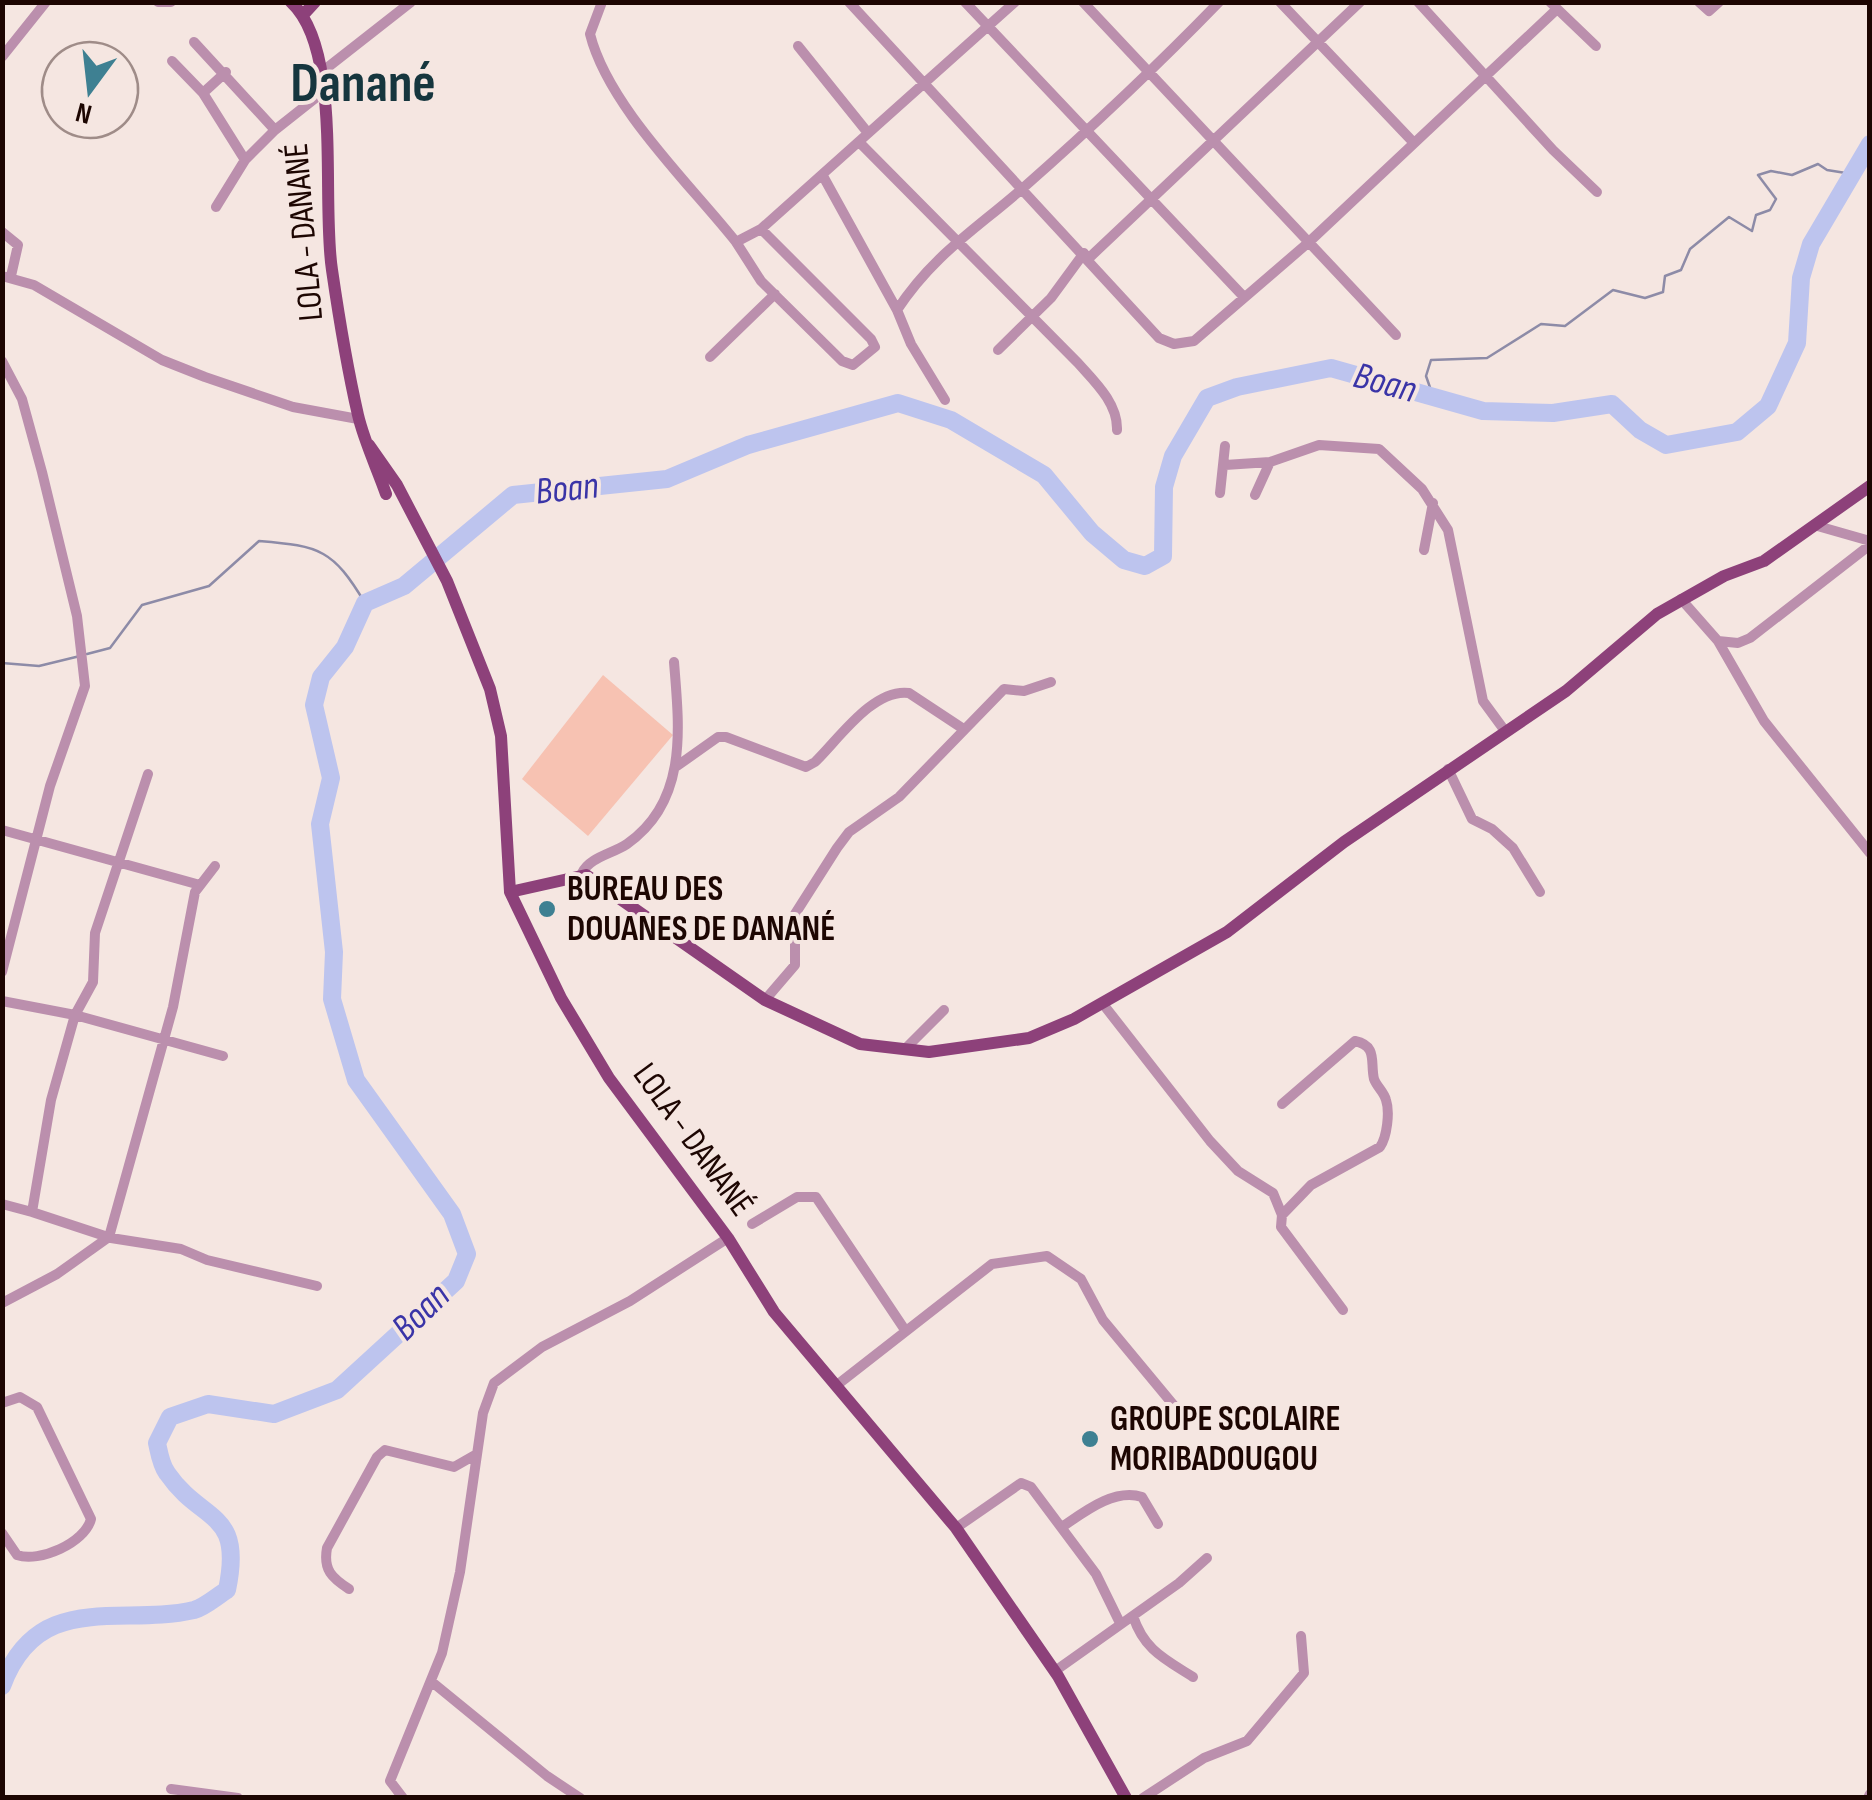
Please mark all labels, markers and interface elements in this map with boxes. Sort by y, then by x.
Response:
north arrow [40,40,140,140]
district label: Danané [290,51,436,118]
text: N [72,95,95,131]
street label: LOLA - DANANÉ [275,141,333,323]
water label: Boan [1349,353,1421,413]
water label: Boan [533,463,601,515]
place label: BUREAU DES DOUANES DE DANANÉ [567,868,835,951]
marker: BUREAU DES DOUANES DE DANANÉ [536,898,558,920]
street label: LOLA - DANANÉ [623,1055,763,1225]
water label: Boan [383,1274,459,1350]
place label: GROUPE SCOLAIRE MORIBADOUGOU [1110,1398,1341,1481]
marker: GROUPE SCOLAIRE MORIBADOUGOU [1079,1428,1101,1450]

